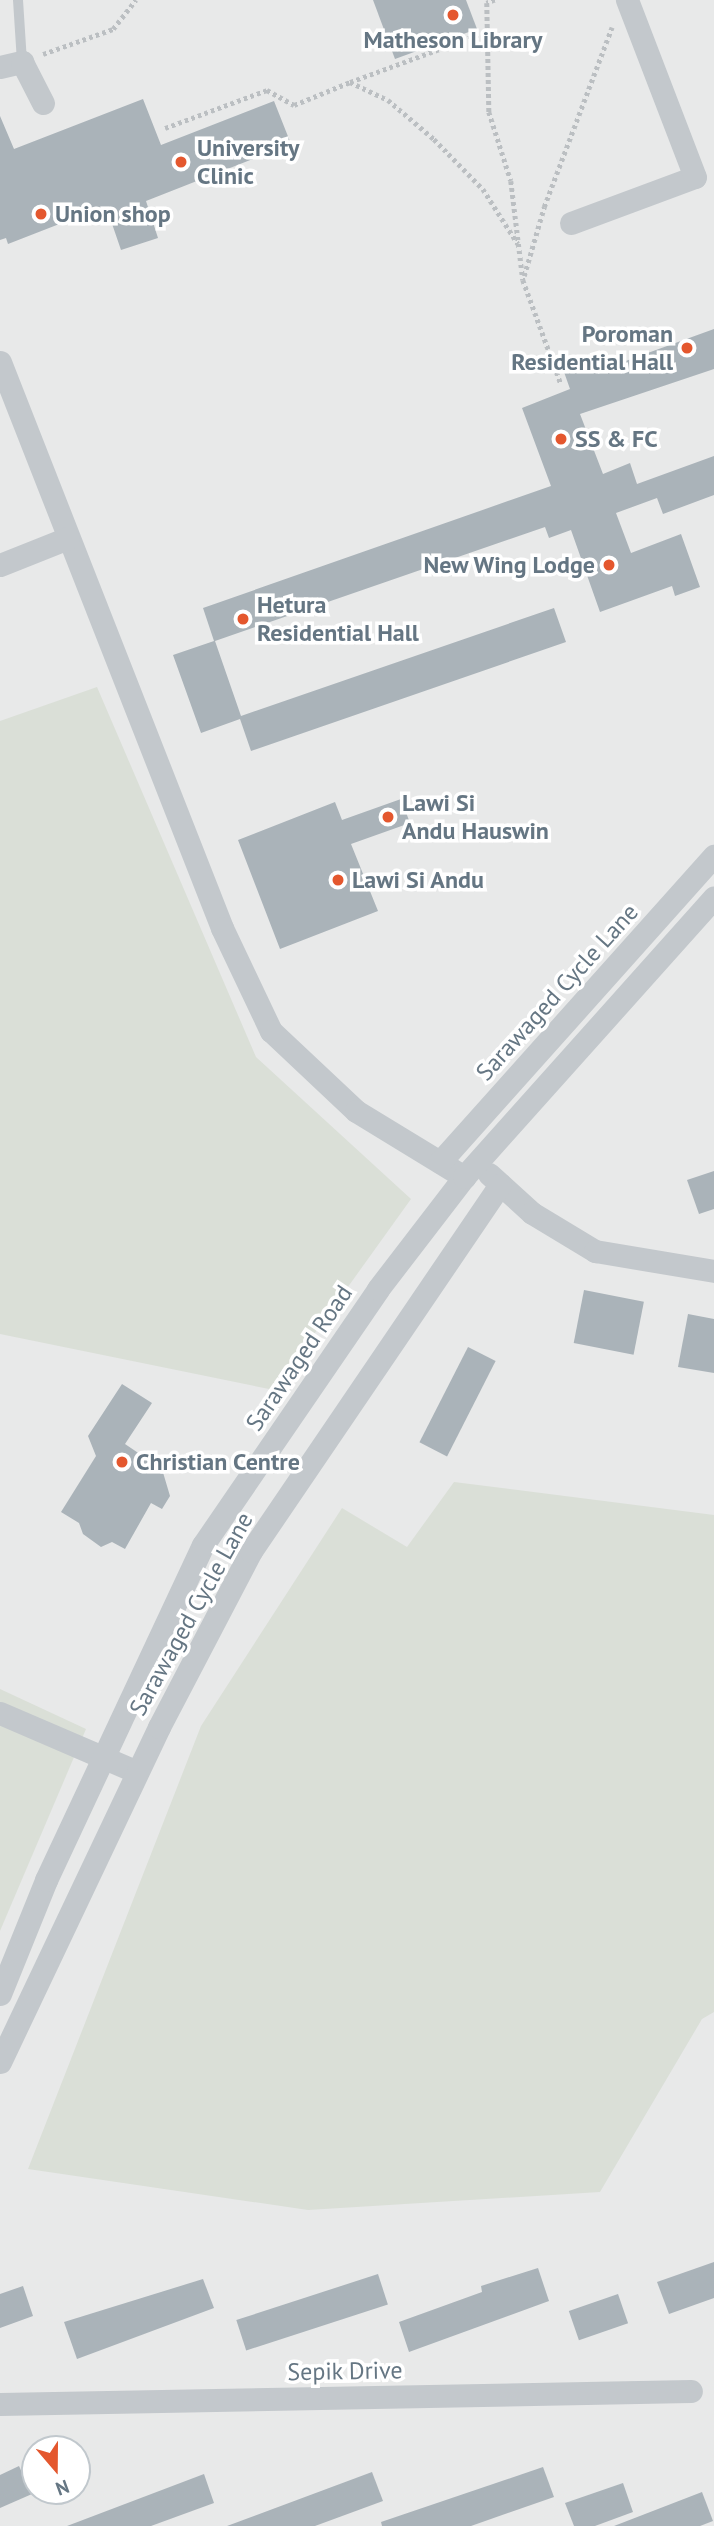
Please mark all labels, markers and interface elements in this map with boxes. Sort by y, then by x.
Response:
marker: Matheson Library [445,7,461,23]
place label: Matheson Library [364,26,542,54]
place label: University Clinic [197,134,299,190]
marker: University Clinic [171,152,191,172]
place label: Union shop [55,200,171,228]
marker: Union shop [33,206,49,222]
place label: Poroman Residential Hall [511,320,673,376]
marker: Poroman Residential Hall [679,340,695,356]
place label: SS & FC [575,425,658,453]
marker: SS & FC [553,431,569,447]
place label: New Wing Lodge [422,551,595,579]
marker: New Wing Lodge [601,557,617,573]
place label: Hetura Residential Hall [257,591,419,647]
marker: Hetura Residential Hall [235,611,251,627]
place label: Lawi Si Andu Hauswin [402,789,549,845]
marker: Lawi Si Andu Hauswin [380,809,396,825]
place label: Lawi Si Andu [352,866,485,894]
marker: Lawi Si Andu [330,872,346,888]
street label: Sarawaged Cycle Lane [470,898,644,1086]
street label: Sarawaged Road [240,1280,358,1436]
place label: Christian Centre [136,1448,300,1476]
marker: Christian Centre [114,1454,130,1470]
street label: Sarawaged Cycle Lane [123,1507,259,1721]
street label: Sepik Drive [287,2356,403,2386]
north arrow [21,2435,91,2505]
text: N [53,2474,72,2501]

